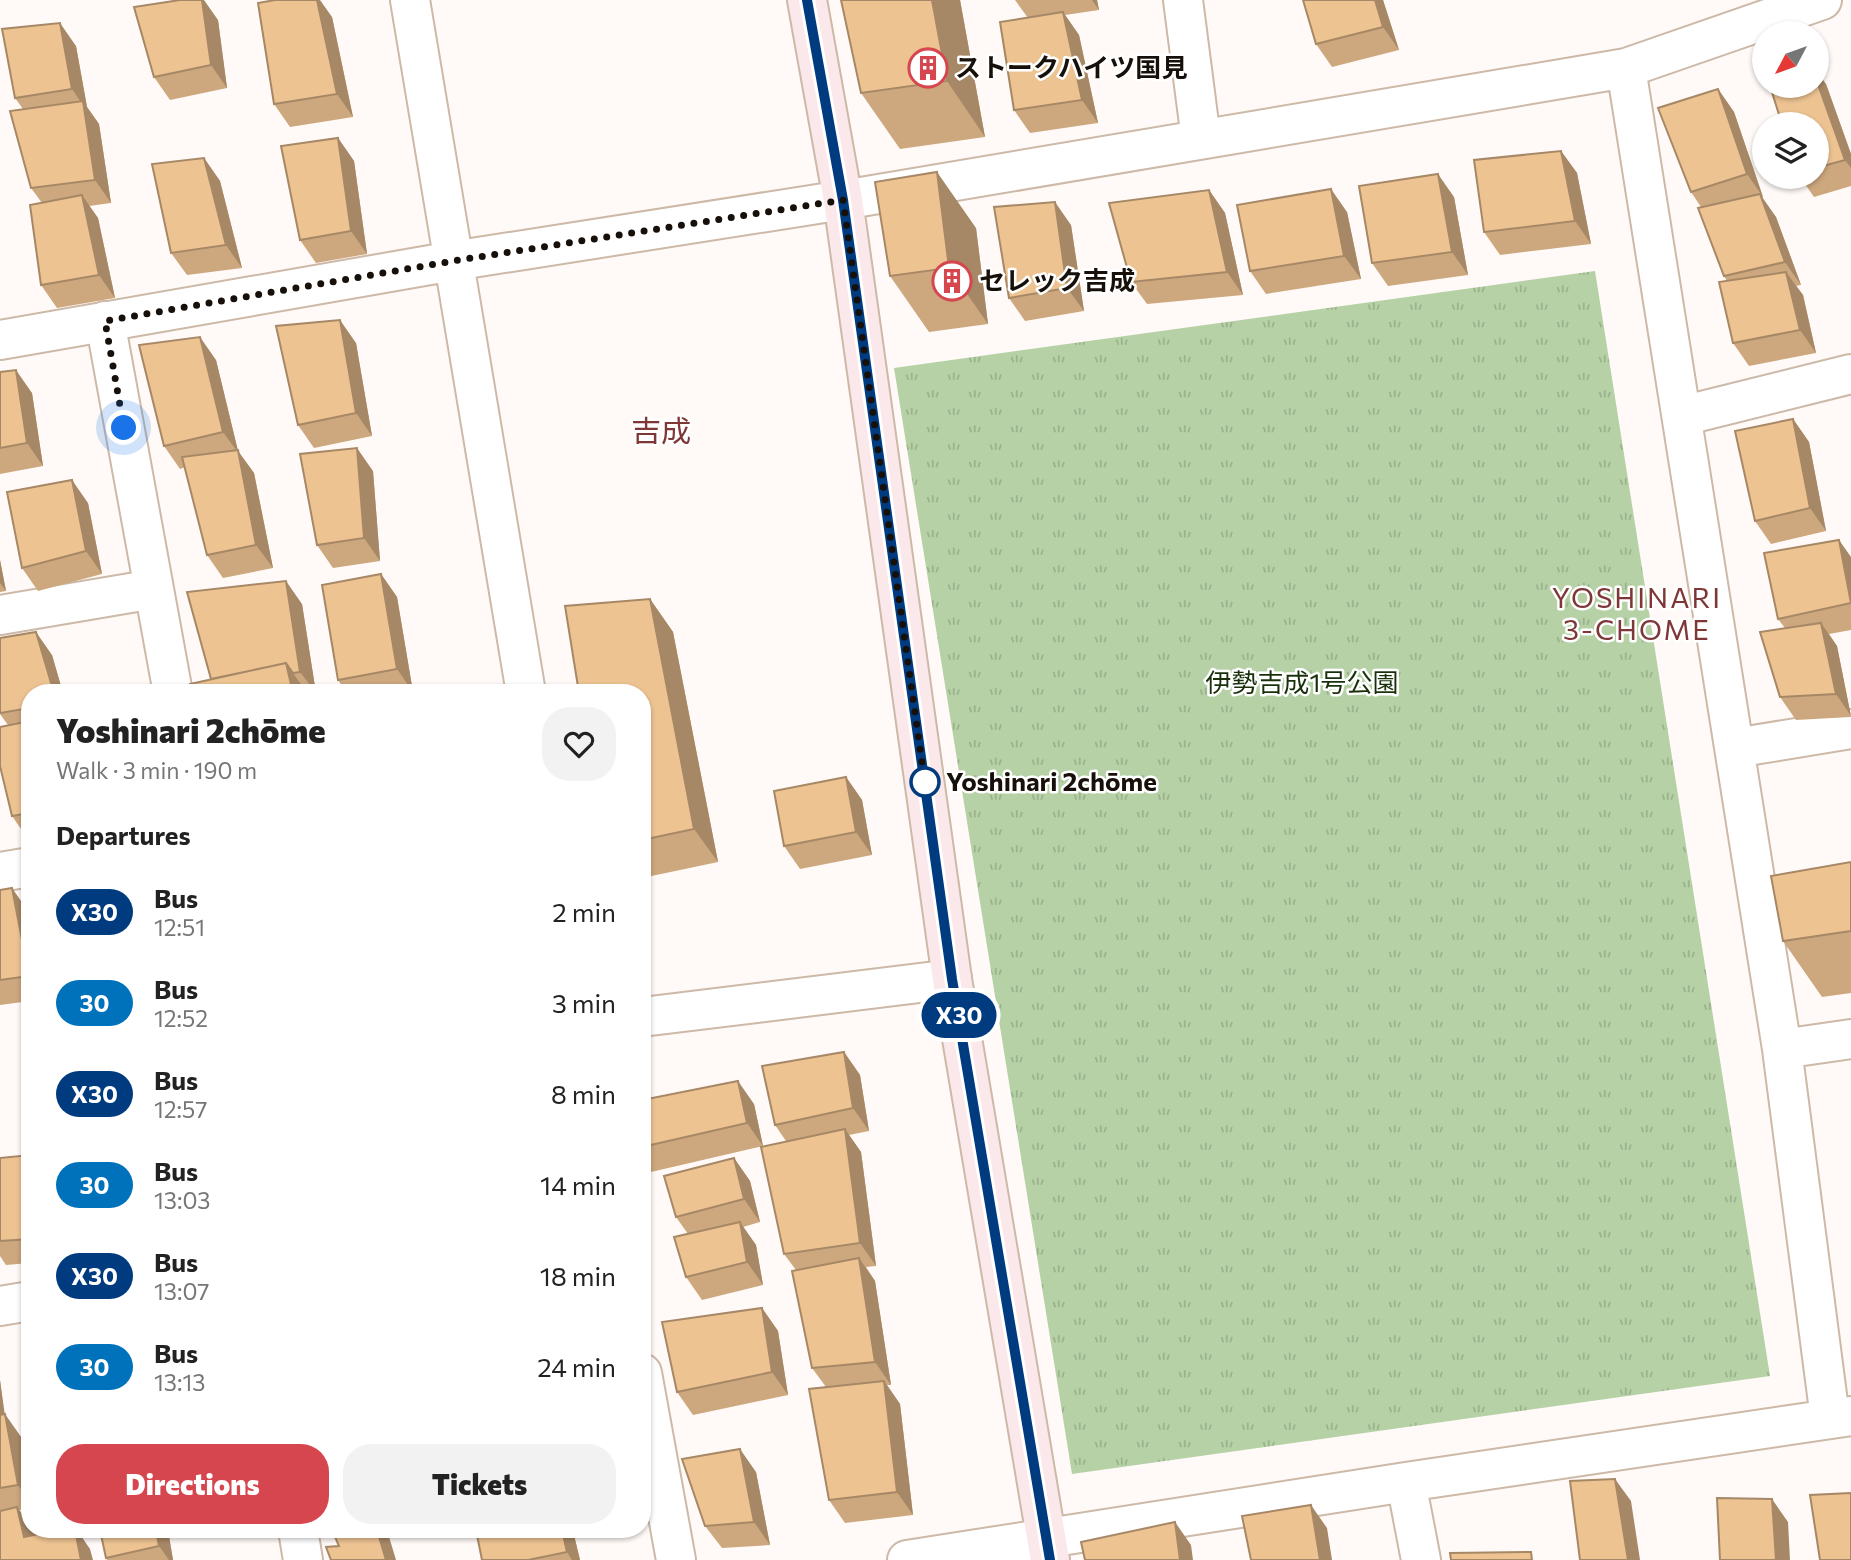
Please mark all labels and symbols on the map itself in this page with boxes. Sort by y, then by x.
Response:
north arrow [1752,21,1829,98]
building icon: ストークハイツ国見 [907,47,949,89]
place label: ストークハイツ国見 [955,51,1187,82]
building icon: セレック吉成 [931,260,973,302]
place label: セレック吉成 [979,264,1135,295]
your location [106,410,141,445]
district label: 吉成 [631,411,691,448]
district label: YOSHINARI 3-CHOME [1552,580,1722,646]
park label: 伊勢吉成1号公園 [1205,666,1399,697]
place label: Yoshinari 2chōme [946,765,1157,796]
marker: Yoshinari 2chōme [910,767,940,797]
line badge: X30 [919,992,999,1038]

